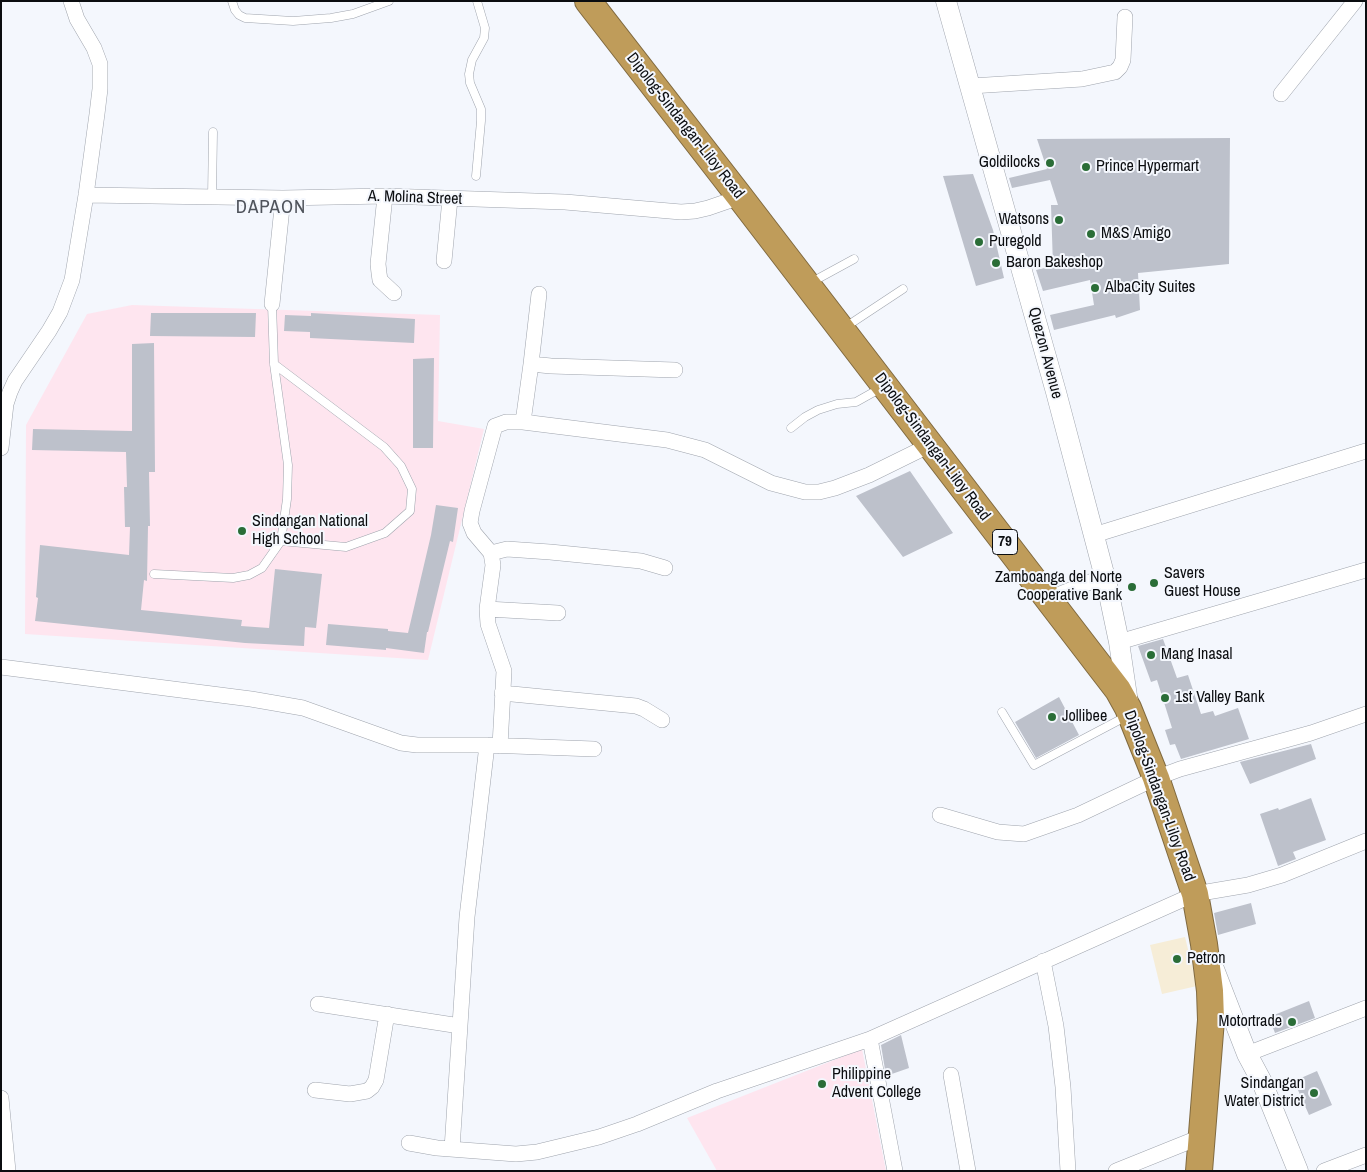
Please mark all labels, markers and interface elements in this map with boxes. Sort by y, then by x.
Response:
street label: Dipolog-Sindangan-Liloy Road [622,49,748,203]
place label: Goldilocks [979,153,1040,173]
marker: Goldilocks [1044,157,1056,169]
place label: Prince Hypermart [1096,157,1199,177]
marker: Prince Hypermart [1080,161,1092,173]
street label: A. Molina Street [368,187,462,209]
district label: DAPAON [235,197,307,219]
place label: Watsons [998,210,1049,230]
marker: Watsons [1053,214,1065,226]
place label: M&S Amigo [1101,224,1171,244]
marker: M&S Amigo [1085,228,1097,240]
place label: Puregold [989,232,1042,252]
marker: Puregold [973,236,985,248]
place label: Baron Bakeshop [1006,253,1103,273]
marker: Baron Bakeshop [990,257,1002,269]
place label: AlbaCity Suites [1105,278,1195,298]
marker: AlbaCity Suites [1089,282,1101,294]
street label: Quezon Avenue [1024,305,1066,401]
street label: Dipolog-Sindangan-Liloy Road [870,369,994,525]
place label: Sindangan National High School [252,512,368,550]
marker: Sindangan National High School [236,525,248,537]
road number: 79 [992,530,1018,554]
place label: Savers Guest House [1164,564,1241,602]
place label: Zamboanga del Norte Cooperative Bank [995,568,1122,606]
marker: Savers Guest House [1148,577,1160,589]
marker: Zamboanga del Norte Cooperative Bank [1126,581,1138,593]
place label: Mang Inasal [1161,645,1232,665]
marker: Mang Inasal [1145,649,1157,661]
place label: 1st Valley Bank [1175,688,1264,708]
marker: 1st Valley Bank [1159,692,1171,704]
place label: Jollibee [1062,707,1107,727]
street label: Dipolog-Sindangan-Liloy Road [1119,708,1199,884]
marker: Jollibee [1046,711,1058,723]
place label: Petron [1187,949,1226,969]
marker: Petron [1171,953,1183,965]
place label: Motortrade [1219,1012,1282,1032]
marker: Motortrade [1286,1016,1298,1028]
place label: Philippine Advent College [832,1065,921,1103]
place label: Sindangan Water District [1224,1074,1304,1112]
marker: Philippine Advent College [816,1078,828,1090]
marker: Sindangan Water District [1308,1087,1320,1099]

